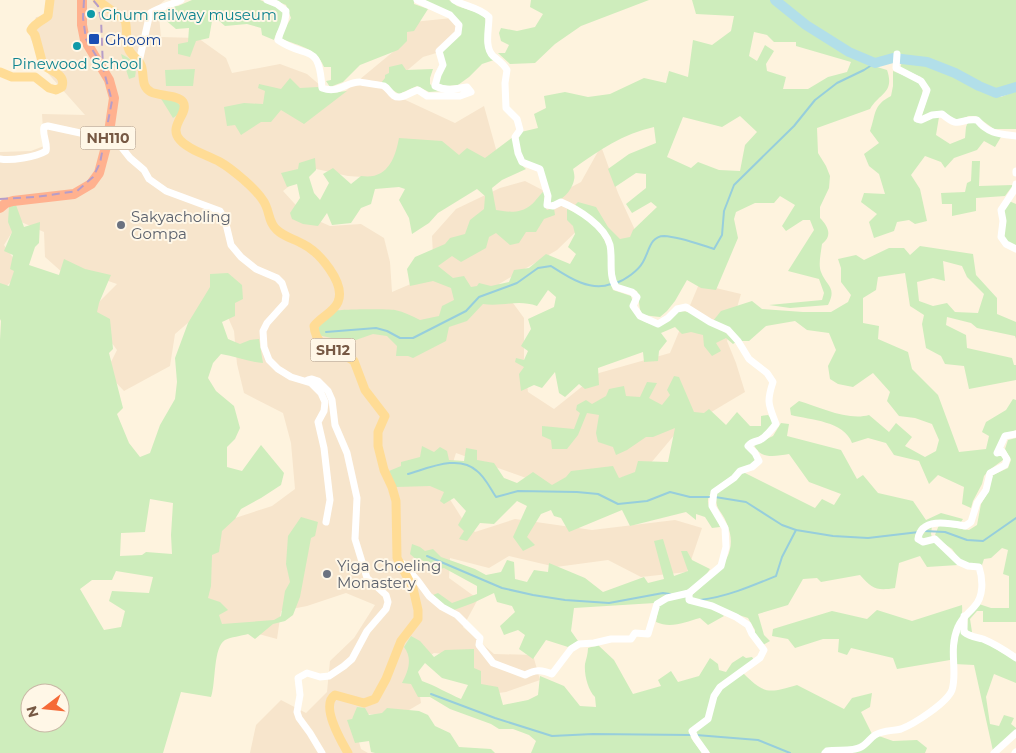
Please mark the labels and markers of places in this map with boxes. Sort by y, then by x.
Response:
place label: Ghum railway museum [101,5,277,24]
marker: Ghum railway museum [85,8,97,20]
place label: Ghoom [105,30,161,49]
marker: Ghoom [87,32,101,46]
marker: Pinewood School [71,40,83,52]
place label: Pinewood School [12,54,142,73]
place label: Sakyacholing Gompa [131,207,231,243]
marker: Sakyacholing Gompa [115,219,127,231]
place label: Yiga Choeling Monastery [337,556,441,592]
marker: Yiga Choeling Monastery [321,568,333,580]

